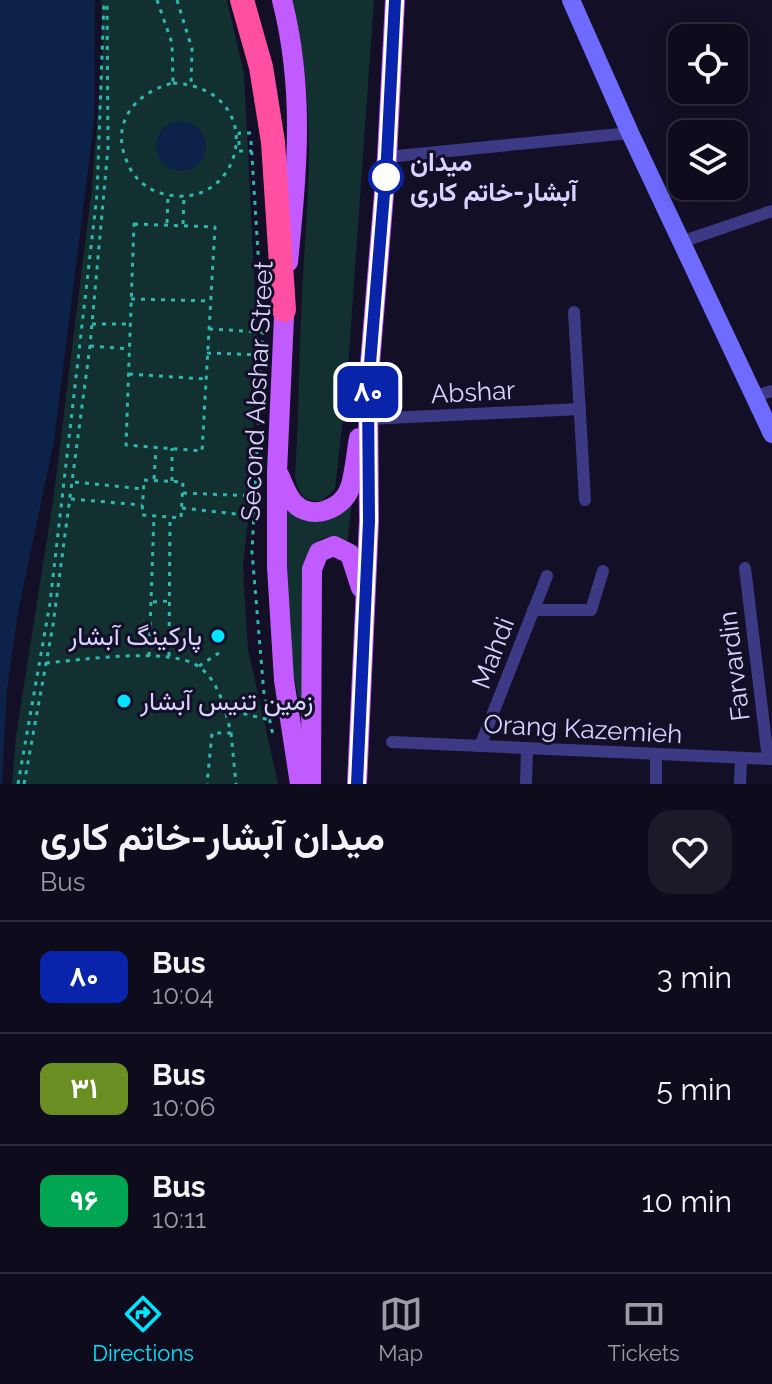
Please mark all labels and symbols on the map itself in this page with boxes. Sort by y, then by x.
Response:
place label: میدان آبشار-خاتم کاری [410,147,579,209]
marker: میدان آبشار-خاتم کاری [369,160,403,194]
street label: Second Abshar Street [235,260,279,522]
line badge: ۸۰ [332,366,404,418]
street label: Abshar [430,375,516,409]
street label: Farvardin [712,609,756,723]
street label: Mahdi [466,613,520,693]
place label: پارکینگ آبشار [67,621,202,654]
marker: پارکینگ آبشار [209,627,227,645]
place label: زمین تنیس آبشار [139,686,313,717]
marker: زمین تنیس آبشار [115,692,133,710]
street label: Orang Kazemieh [483,709,683,749]

